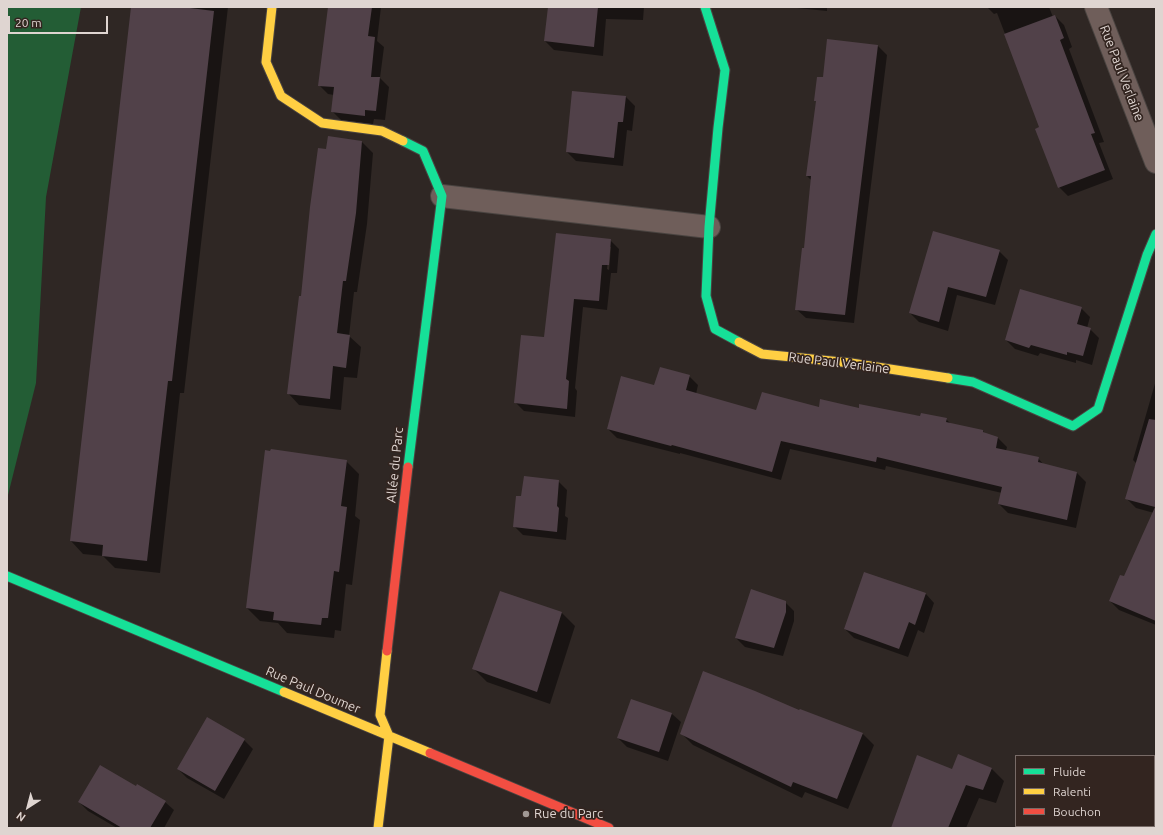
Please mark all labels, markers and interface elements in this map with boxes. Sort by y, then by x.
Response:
scale bar [10,8,110,34]
text: 20 m [15,16,42,29]
street label: Rue Paul Verlaine [1097,23,1147,123]
street label: Rue Paul Verlaine [788,349,890,377]
street label: Allée du Parc [383,426,407,504]
street label: Rue Paul Doumer [263,663,363,717]
legend [1015,755,1155,827]
text: Fluide [1053,765,1086,778]
text: Ralenti [1053,785,1091,798]
north arrow [8,787,48,827]
text: Bouchon [1053,805,1101,818]
place label: Rue du Parc [534,806,603,822]
text: N [14,809,28,824]
marker: Rue du Parc [521,809,531,819]

